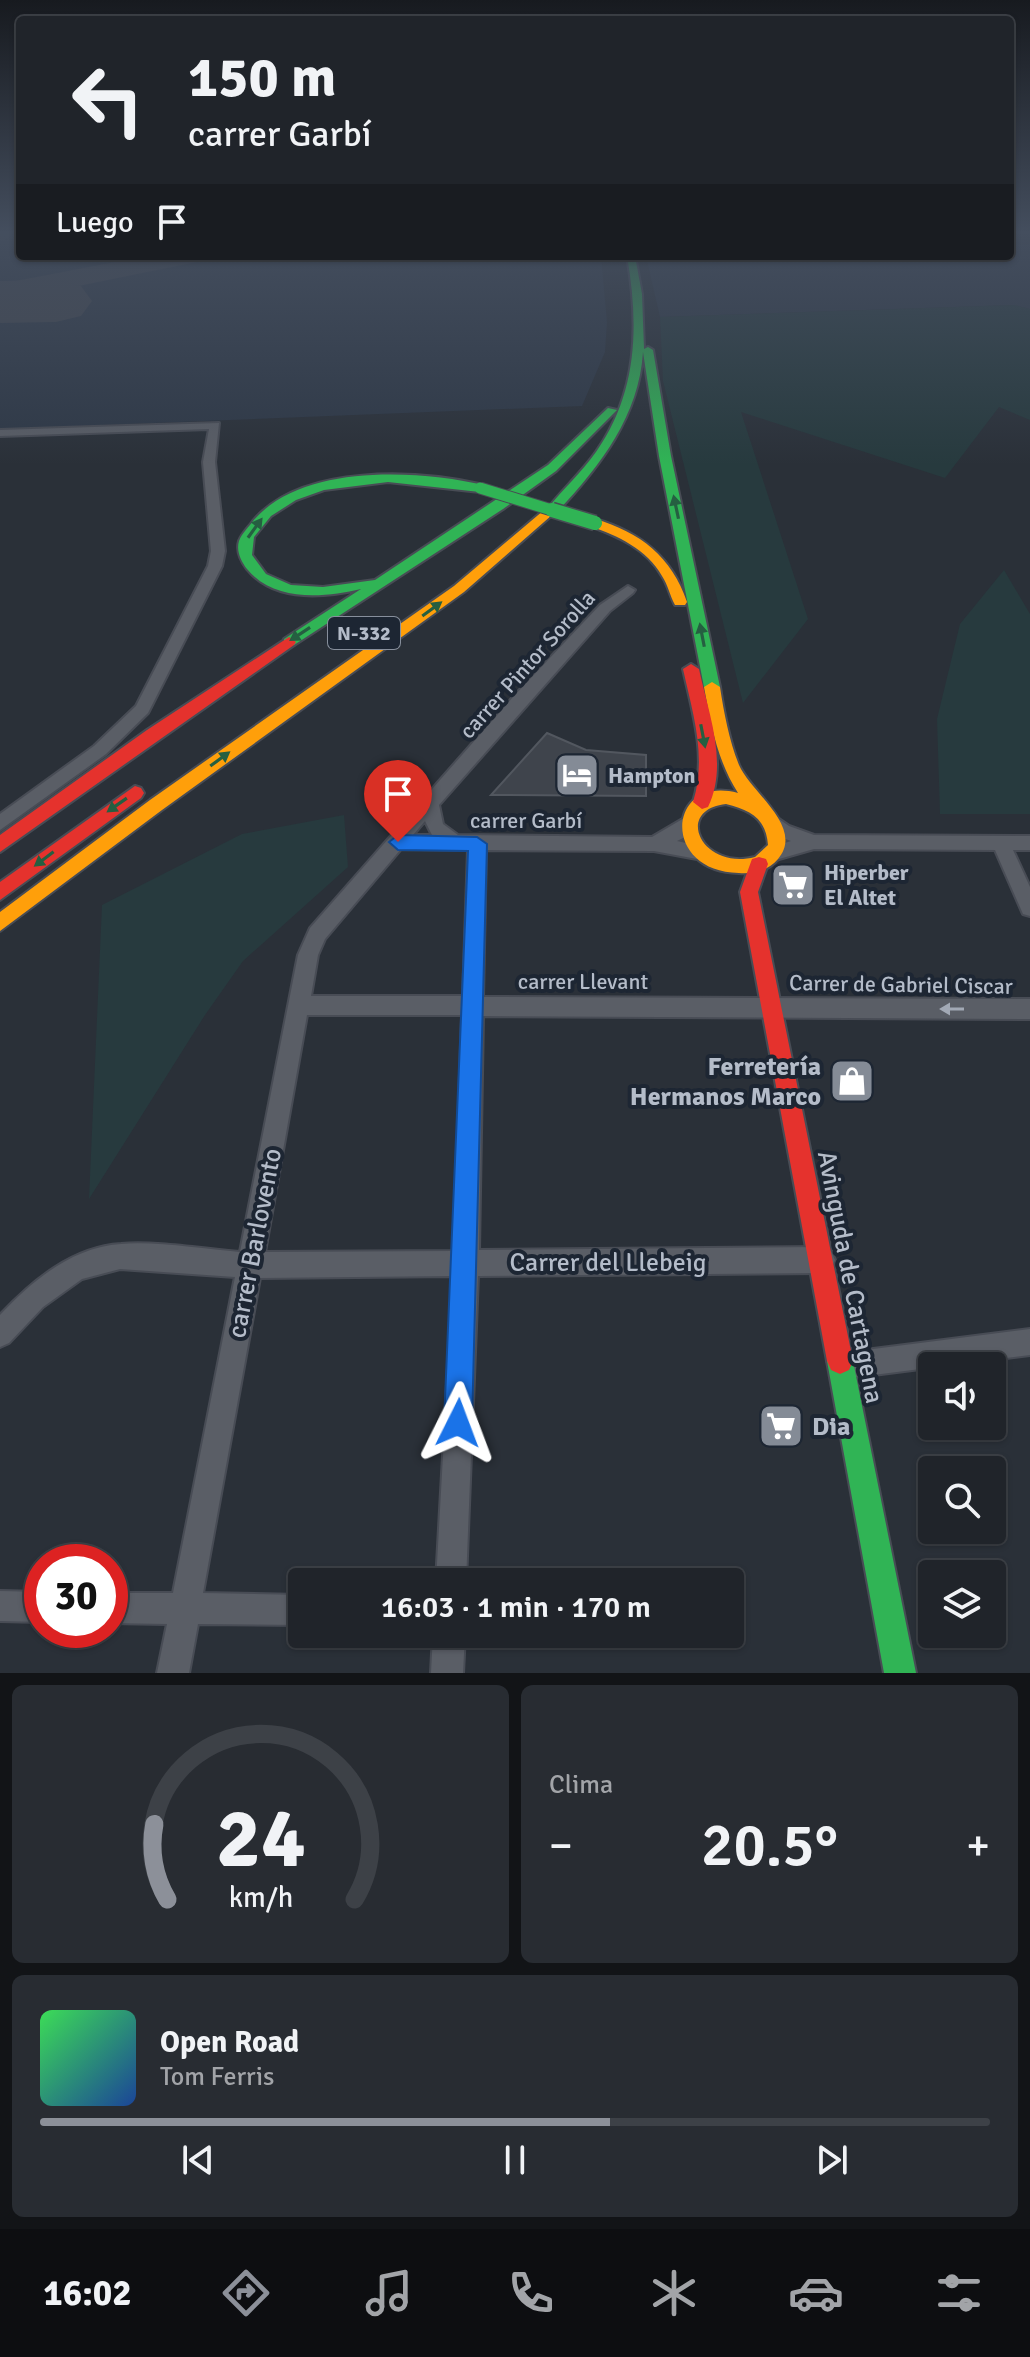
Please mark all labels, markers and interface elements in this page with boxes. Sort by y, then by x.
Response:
text: 150 m [188,43,336,112]
icon: left [56,48,160,152]
text: carrer Garbí [188,112,372,157]
icon: arrive [150,200,194,244]
text: Luego [56,204,134,241]
one-way arrow [669,494,682,519]
one-way arrow [247,517,263,539]
street label: carrer Pintor Sorolla [454,585,601,744]
one-way arrow [421,602,442,617]
road number: N-332 [328,617,400,649]
one-way arrow [696,622,708,647]
one-way arrow [290,627,311,642]
one-way arrow [697,724,710,749]
hotel icon: Hampton [553,751,601,799]
one-way arrow [209,752,230,768]
pin [364,760,432,842]
place label: Hampton [608,762,696,789]
icon: arrive [376,772,420,816]
one-way arrow [106,797,128,813]
street label: carrer Garbí [470,807,582,834]
one-way arrow [34,850,54,866]
place label: Hiperber El Altet [824,859,909,911]
supermarket icon: Hiperber El Altet [769,861,817,909]
street label: carrer Llevant [518,968,648,995]
street label: Carrer de Gabriel Ciscar [789,969,1013,1000]
one-way arrow [939,1003,964,1015]
place label: Ferretería Hermanos Marco [630,1051,821,1113]
shop icon: Ferretería Hermanos Marco [828,1057,876,1105]
street label: carrer Barlovento [221,1146,289,1341]
street label: Avinguda de Cartagena [810,1148,890,1406]
street label: Carrer del Llebeig [510,1247,707,1279]
map controls [918,1352,1006,1648]
button: sound [918,1352,1006,1440]
position arrow [416,1381,500,1465]
supermarket icon: Dia [757,1402,805,1450]
place label: Dia [812,1411,850,1443]
button: search [918,1456,1006,1544]
speed limit sign: 30 [24,1544,128,1648]
button: layers [918,1560,1006,1648]
text: 16:03 · 1 min · 170 m [381,1589,651,1626]
text: Clima [549,1769,613,1801]
text: 24 [216,1788,305,1890]
text: 20.5° [701,1809,838,1883]
text: − [549,1819,573,1873]
text: + [966,1819,990,1873]
text: km/h [228,1880,293,1915]
text: Open Road [160,2024,299,2061]
text: Tom Ferris [160,2061,274,2093]
icon: previous [176,2138,220,2182]
icon: pause [493,2138,537,2182]
icon: next [810,2138,854,2182]
icon: directions [218,2265,274,2321]
icon: music [361,2265,417,2321]
icon: phone [503,2265,559,2321]
icon: climate [646,2265,702,2321]
icon: car [788,2265,844,2321]
icon: filters [931,2265,987,2321]
text: 16:02 [43,2271,132,2316]

